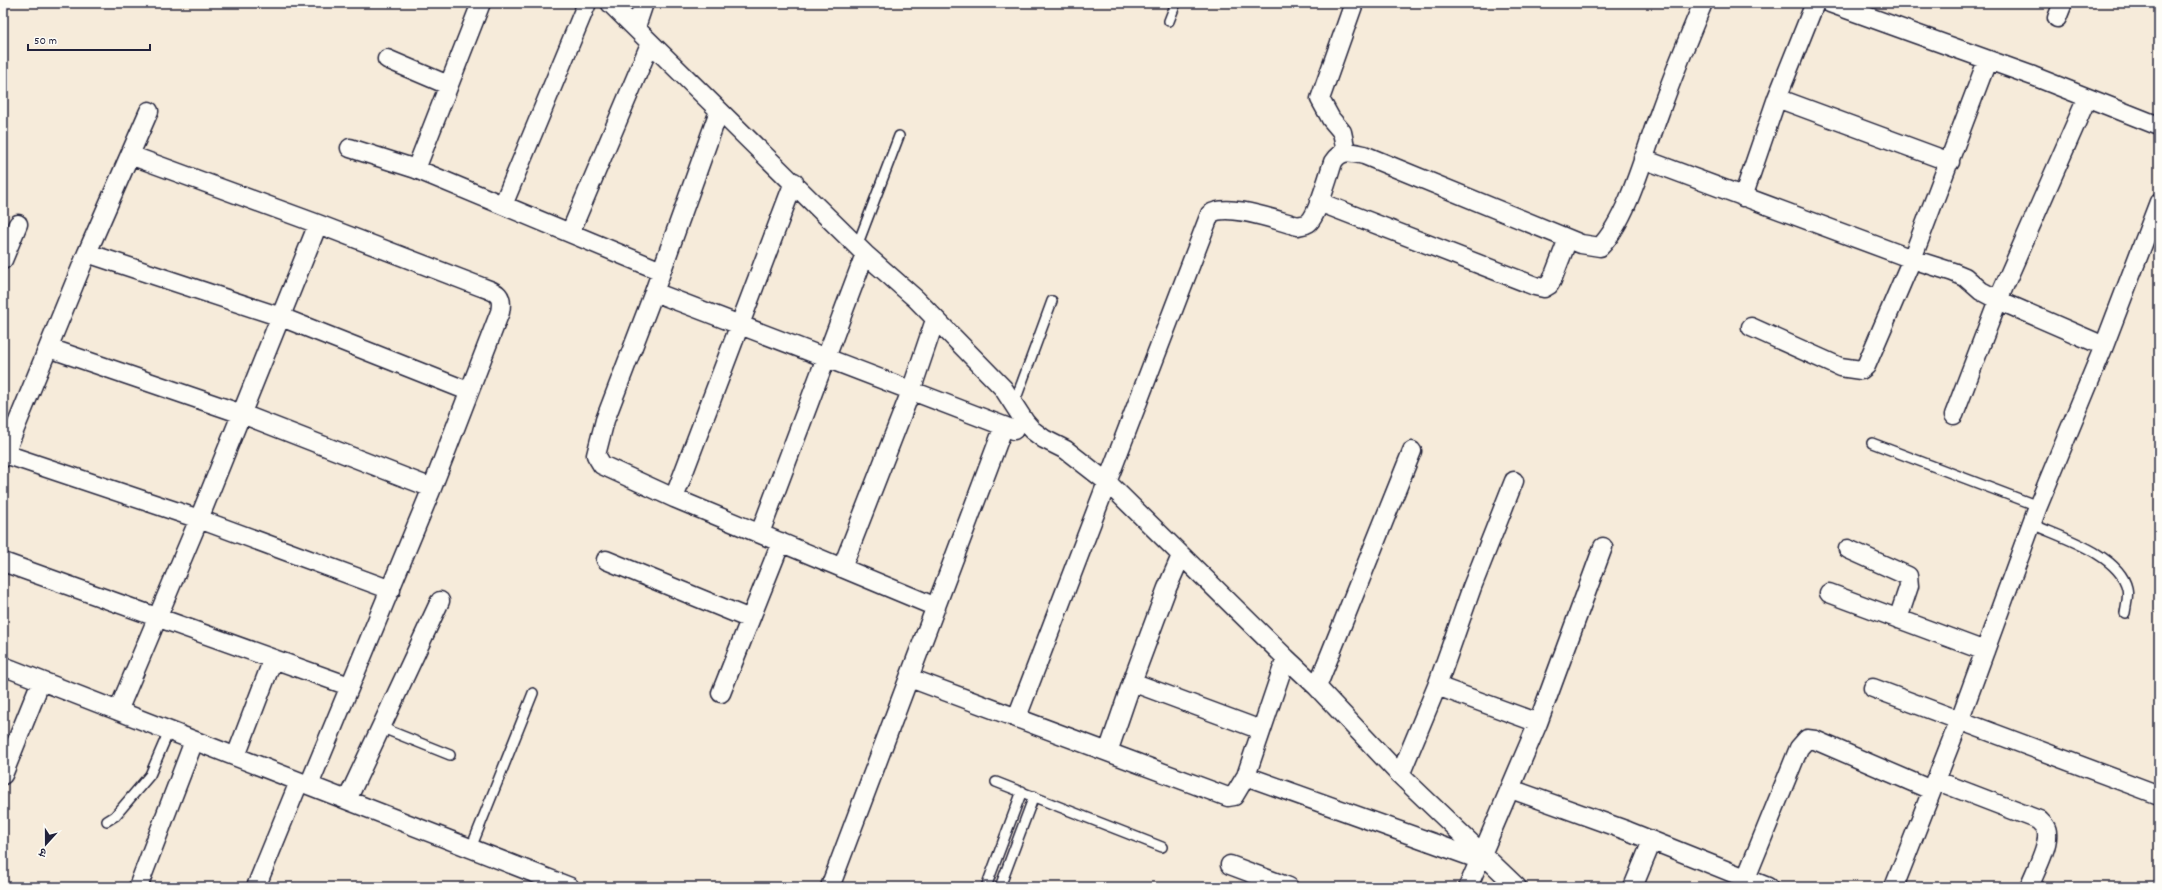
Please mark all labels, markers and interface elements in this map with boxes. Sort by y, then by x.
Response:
scale bar [28,26,150,52]
text: 50 m [34,33,57,50]
north arrow [26,824,66,864]
text: उ [37,843,50,860]

